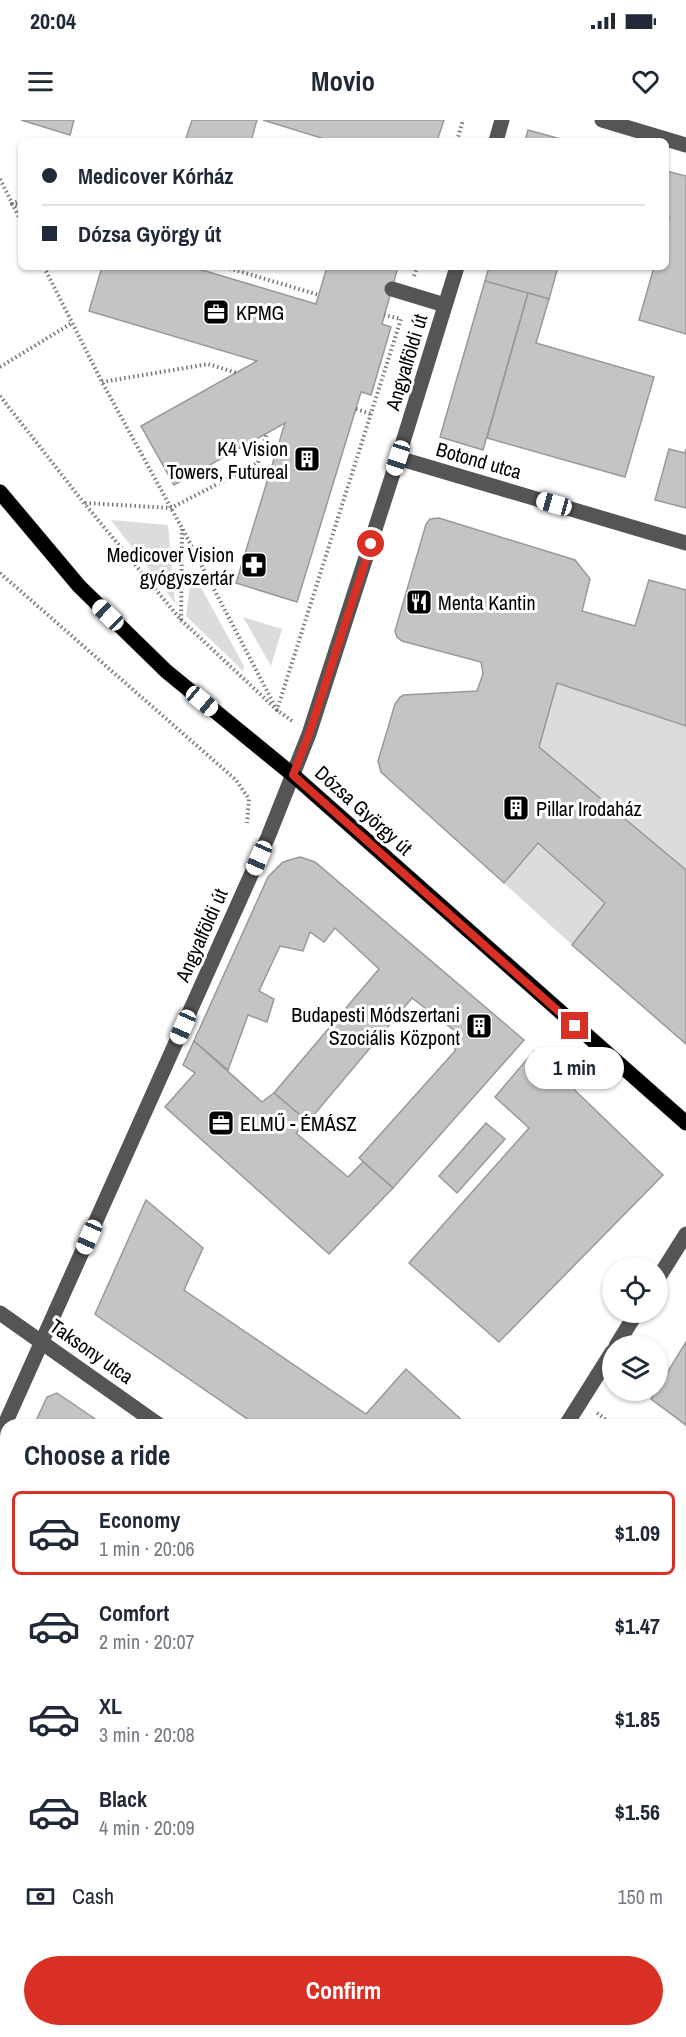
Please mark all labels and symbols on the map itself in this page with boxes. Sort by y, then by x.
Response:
office icon: KPMG [201,297,231,327]
place label: KPMG [236,299,284,326]
street label: Angyalföldi út [378,310,434,414]
place label: K4 Vision Towers, Futureal [167,435,288,485]
street label: Botond utca [433,435,525,485]
car [384,438,412,478]
building icon: K4 Vision Towers, Futureal [292,444,322,474]
car [534,490,574,518]
route start [357,530,384,557]
place label: Medicover Vision gyógyszertár [107,541,235,591]
pharmacy icon: Medicover Vision gyógyszertár [239,550,269,580]
restaurant icon: Menta Kantin [404,587,434,617]
place label: Menta Kantin [438,589,536,616]
car [89,596,127,634]
car [182,683,222,719]
street label: Dózsa György út [310,759,419,861]
building icon: Pillar Irodaház [501,793,531,823]
place label: Pillar Irodaház [536,795,642,822]
car [243,838,275,878]
street label: Angyalföldi út [168,884,234,987]
place label: Budapesti Módszertani Szociális Központ [291,1001,460,1051]
car [167,1007,199,1047]
building icon: Budapesti Módszertani Szociális Központ [464,1011,494,1041]
route end [561,1012,588,1039]
callout: 1 min [526,1047,624,1089]
office icon: ELMŰ - ÉMÁSZ [206,1108,236,1138]
place label: ELMŰ - ÉMÁSZ [240,1110,357,1137]
car [73,1217,105,1257]
street label: Taksony utca [45,1312,139,1390]

